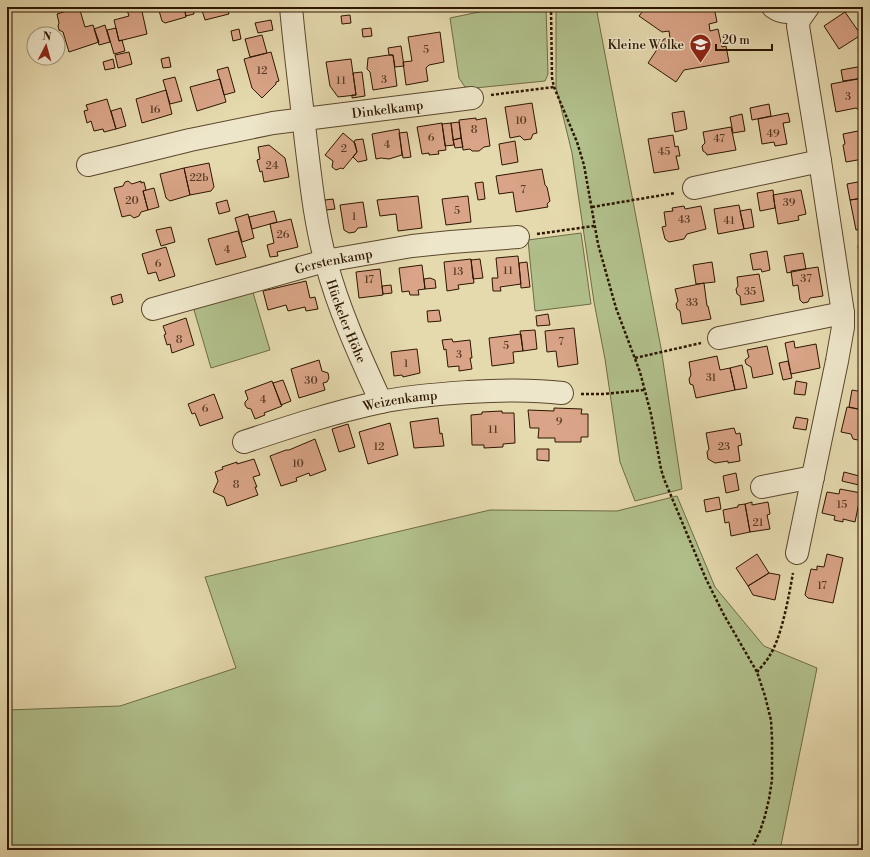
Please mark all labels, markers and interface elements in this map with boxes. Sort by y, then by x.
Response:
north arrow [26,26,66,66]
scale bar [716,26,772,52]
text: N [42,30,52,44]
school or university icon: Kleine Wolke [687,31,713,64]
text: 20 m [722,33,750,48]
place label: Kleine Wolke [608,37,684,53]
house number: 5 [423,43,429,57]
house number: 12 [256,64,268,78]
house number: 3 [381,73,387,87]
house number: 11 [336,74,346,88]
house number: 3 [845,90,851,104]
street label: Dinkelkamp [351,97,424,122]
house number: 16 [149,103,161,117]
house number: 10 [515,114,527,128]
house number: 8 [471,123,478,137]
house number: 49 [766,127,780,141]
house number: 6 [428,131,435,145]
house number: 47 [713,132,725,146]
house number: 4 [384,138,391,152]
house number: 2 [341,142,347,156]
house number: 45 [658,145,670,159]
house number: 24 [266,159,279,173]
house number: 22b [190,171,208,185]
house number: 7 [520,183,526,197]
house number: 20 [125,194,139,208]
house number: 39 [783,196,796,210]
house number: 5 [454,204,460,218]
house number: 1 [352,210,357,224]
house number: 43 [678,213,690,227]
house number: 41 [723,214,735,228]
house number: 26 [277,228,290,242]
house number: 4 [224,243,231,257]
street label: Gerstenkamp [293,246,374,278]
house number: 6 [155,257,162,271]
house number: 11 [503,264,513,278]
house number: 13 [453,265,463,279]
house number: 37 [800,272,812,286]
house number: 17 [364,273,374,287]
street label: Hückeler Höhe [322,277,369,366]
house number: 35 [744,285,756,299]
house number: 33 [686,296,698,310]
house number: 8 [176,333,183,347]
house number: 7 [558,335,564,349]
house number: 5 [503,339,509,353]
house number: 3 [456,348,462,362]
house number: 1 [404,357,409,371]
house number: 31 [706,371,717,385]
house number: 30 [304,374,318,388]
street label: Weizenkamp [361,387,438,415]
house number: 4 [260,393,267,407]
house number: 6 [202,402,209,416]
house number: 9 [556,415,563,429]
house number: 11 [488,423,498,437]
house number: 12 [373,440,385,454]
house number: 23 [718,440,730,454]
house number: 10 [292,457,304,471]
house number: 8 [233,478,240,492]
house number: 15 [837,498,847,512]
house number: 21 [752,516,764,530]
house number: 17 [817,579,827,593]

